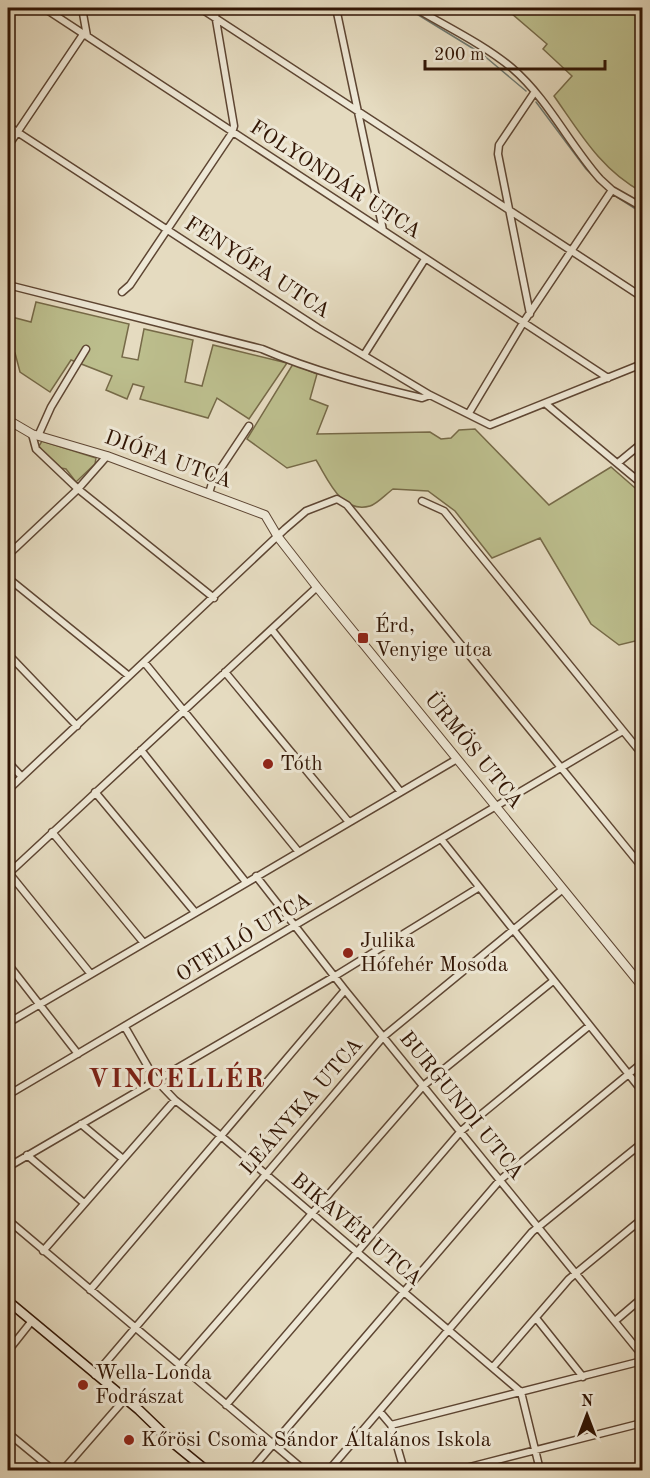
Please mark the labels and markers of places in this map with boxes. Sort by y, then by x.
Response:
place label: Érd, Venyige utca [375,612,492,661]
marker: Érd, Venyige utca [356,631,370,645]
place label: Tóth [280,754,323,775]
marker: Tóth [261,757,275,771]
place label: Julika Hófehér Mosoda [360,931,508,976]
marker: Julika Hófehér Mosoda [341,946,355,960]
place label: Wella-Londa Fodrászat [95,1363,212,1408]
marker: Wella-Londa Fodrászat [76,1378,90,1392]
place label: Kőrösi Csoma Sándor Általános Iskola [141,1426,491,1451]
marker: Kőrösi Csoma Sándor Általános Iskola [122,1433,136,1447]

